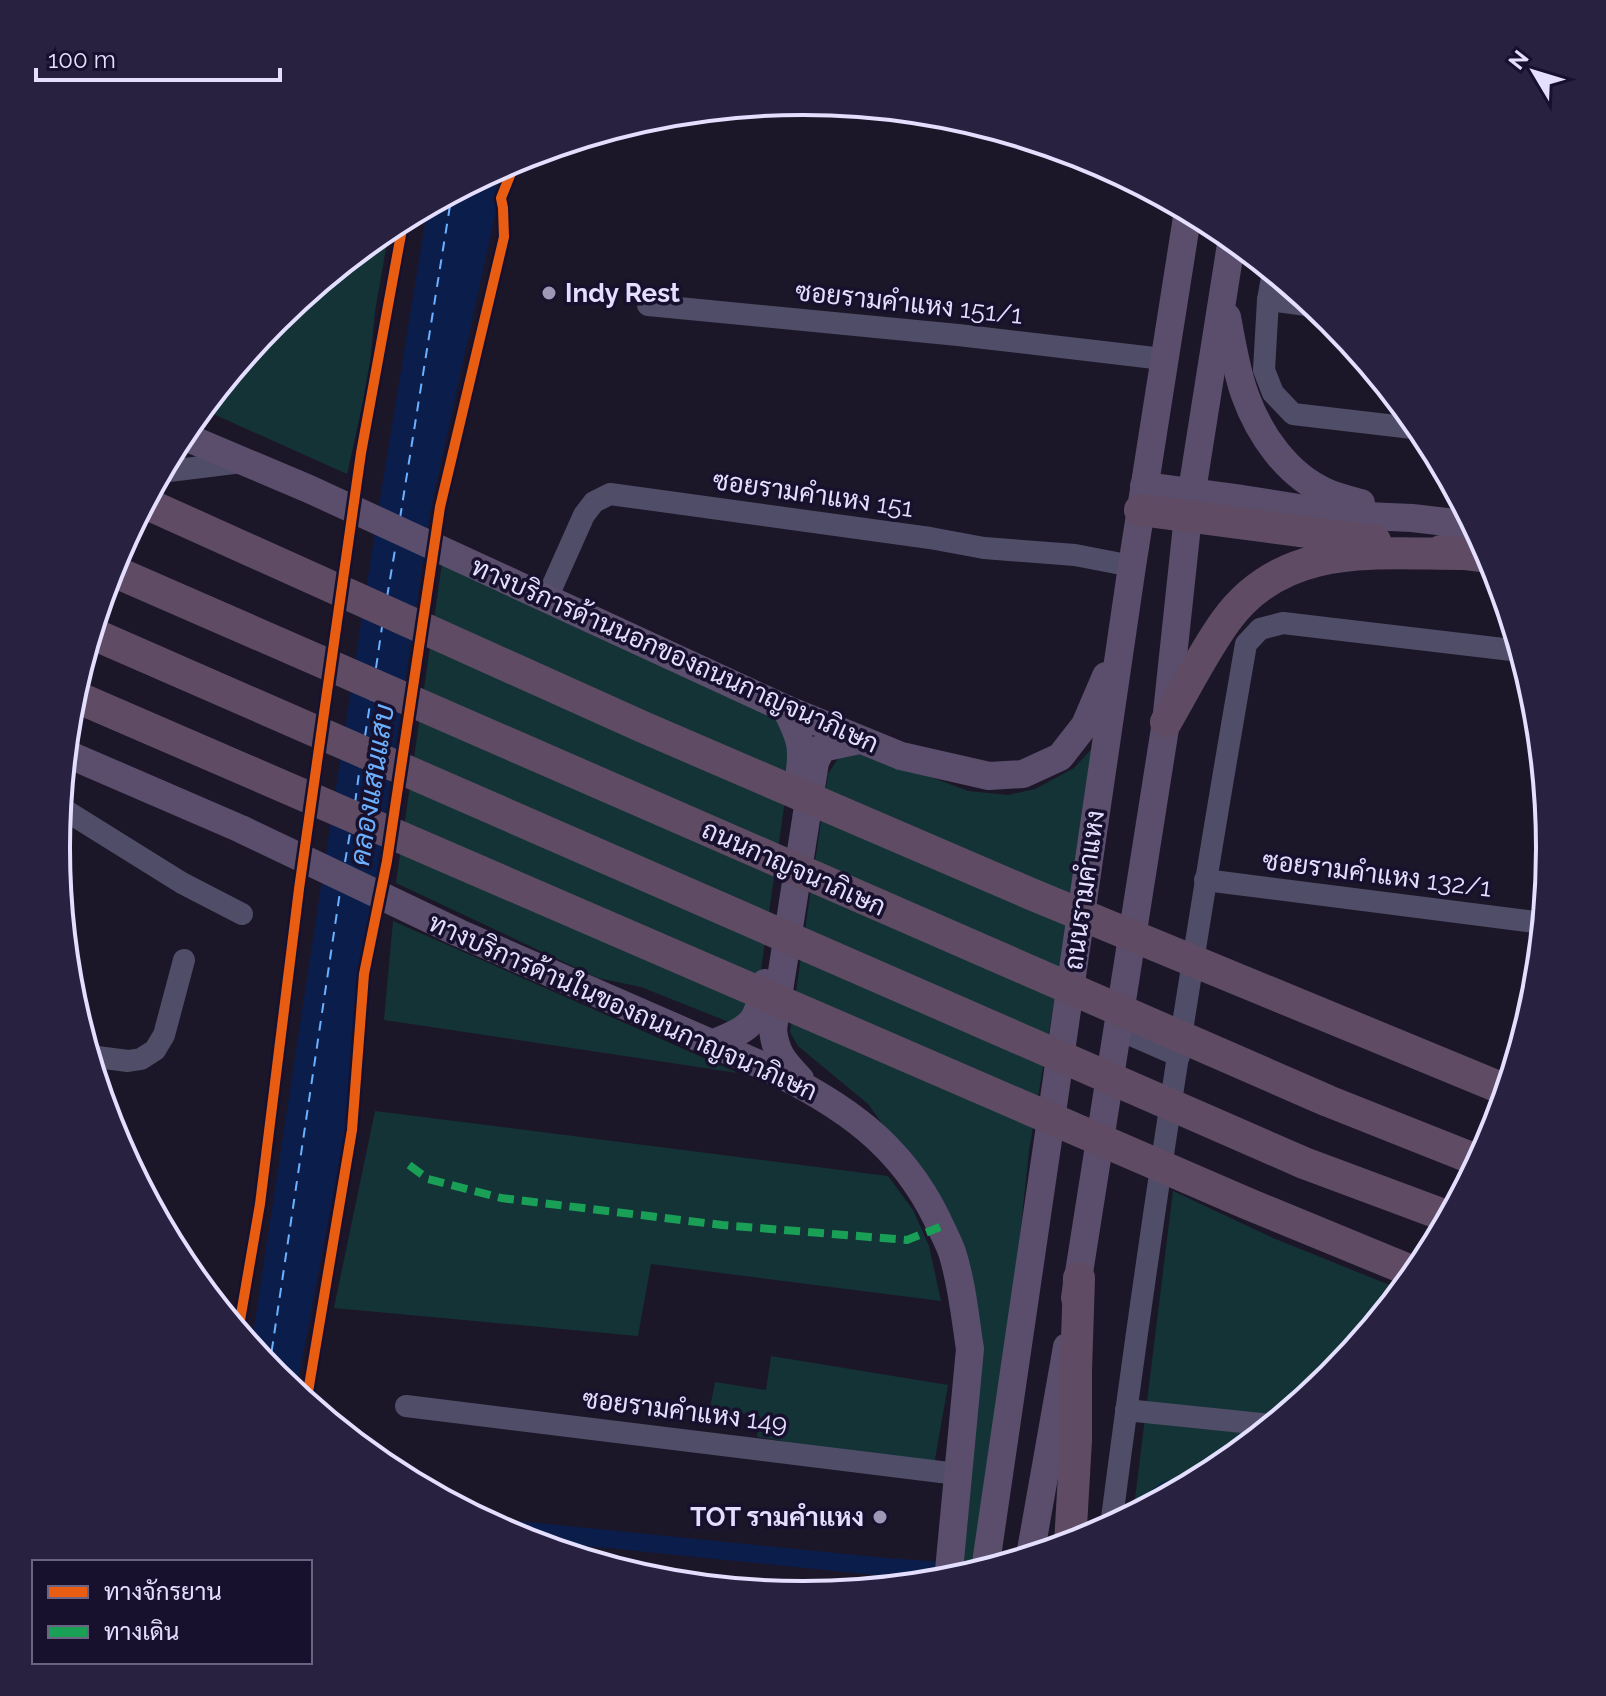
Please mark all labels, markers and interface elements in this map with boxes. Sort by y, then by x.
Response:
scale bar [36,32,280,82]
north arrow [1494,32,1574,112]
text: 100 m [48,45,116,74]
text: N [1503,45,1534,74]
street label: ซอยรามคำแหง 151/1 [794,276,1024,330]
place label: Indy Rest [565,278,680,308]
marker: Indy Rest [540,284,558,302]
street label: ซอยรามคำแหง 151 [711,465,915,523]
street label: ทางบริการด้านนอกของถนนกาญจนาภิเษก [466,550,884,760]
water label: คลองแสนแสบ [343,702,401,868]
street label: ถนนรามคำแหง [1058,808,1110,972]
street label: ถนนกาญจนาภิเษก [697,814,890,923]
street label: ซอยรามคำแหง 132/1 [1261,845,1493,903]
street label: ทางบริการด้านในของถนนกาญจนาภิเษก [424,907,822,1107]
street label: ซอยรามคำแหง 149 [581,1384,789,1438]
place label: TOT รามคำแหง [690,1502,864,1532]
marker: TOT รามคำแหง [871,1508,889,1526]
legend [32,1560,312,1664]
text: ทางจักรยาน [104,1577,222,1606]
text: ทางเดิน [104,1617,179,1646]

